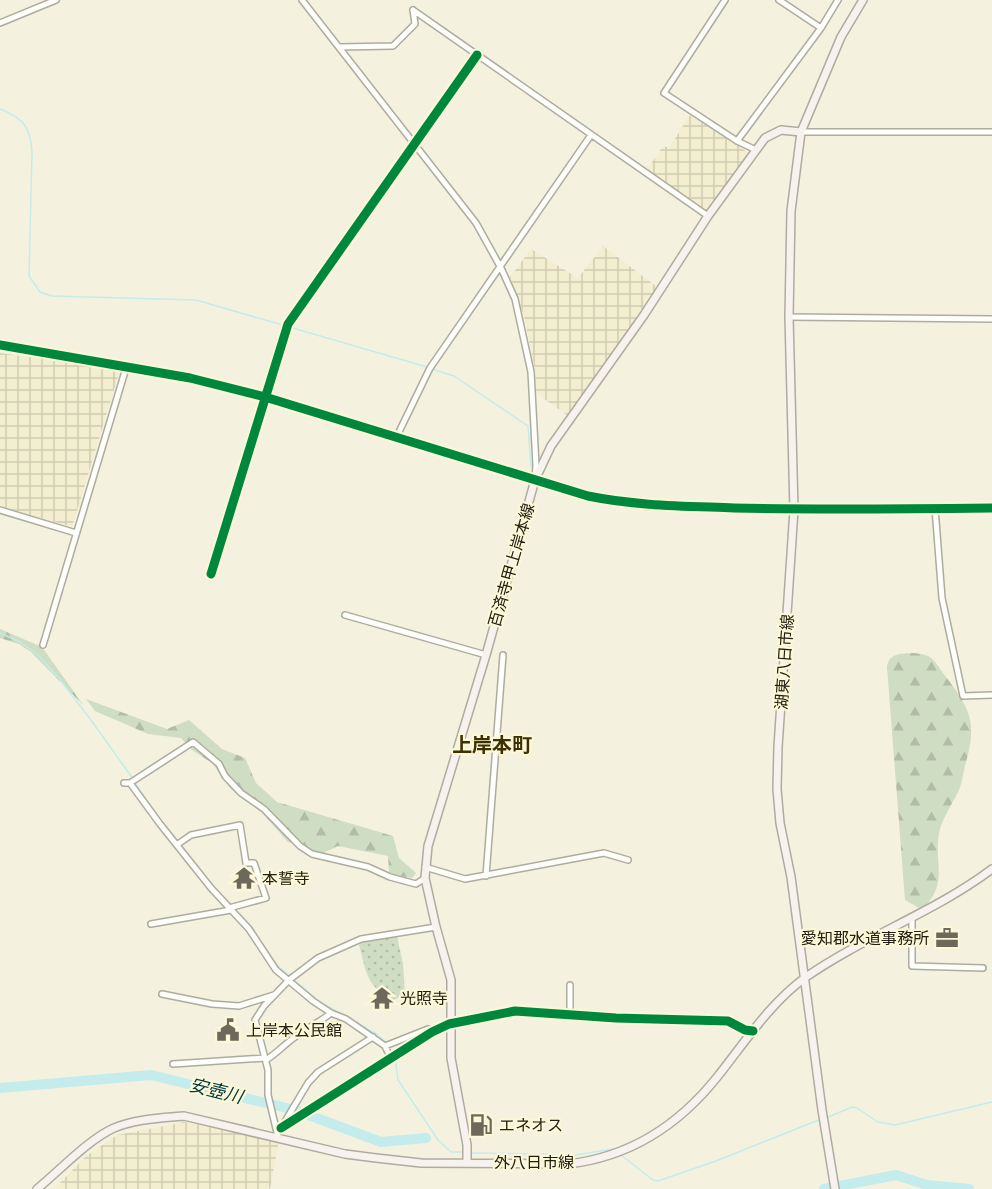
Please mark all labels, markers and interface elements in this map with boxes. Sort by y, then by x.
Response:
street label: 百済寺甲上岸本線 [485,501,539,630]
street label: 湖東八日市線 [772,613,798,711]
district label: 上岸本町 [452,734,532,758]
temple icon: 本誓寺 [231,865,257,891]
place label: 本誓寺 [262,869,310,889]
office icon: 愛知郡水道事務所 [934,925,960,951]
place label: 愛知郡水道事務所 [801,929,929,949]
temple icon: 光照寺 [369,985,395,1011]
place label: 光照寺 [400,989,448,1009]
public building icon: 上岸本公民館 [215,1017,241,1043]
place label: 上岸本公民館 [246,1021,342,1041]
water label: 安壺川 [187,1074,247,1109]
fuel station icon: エネオス [468,1112,494,1138]
place label: エネオス [499,1116,563,1136]
street label: 外八日市線 [494,1153,574,1173]

